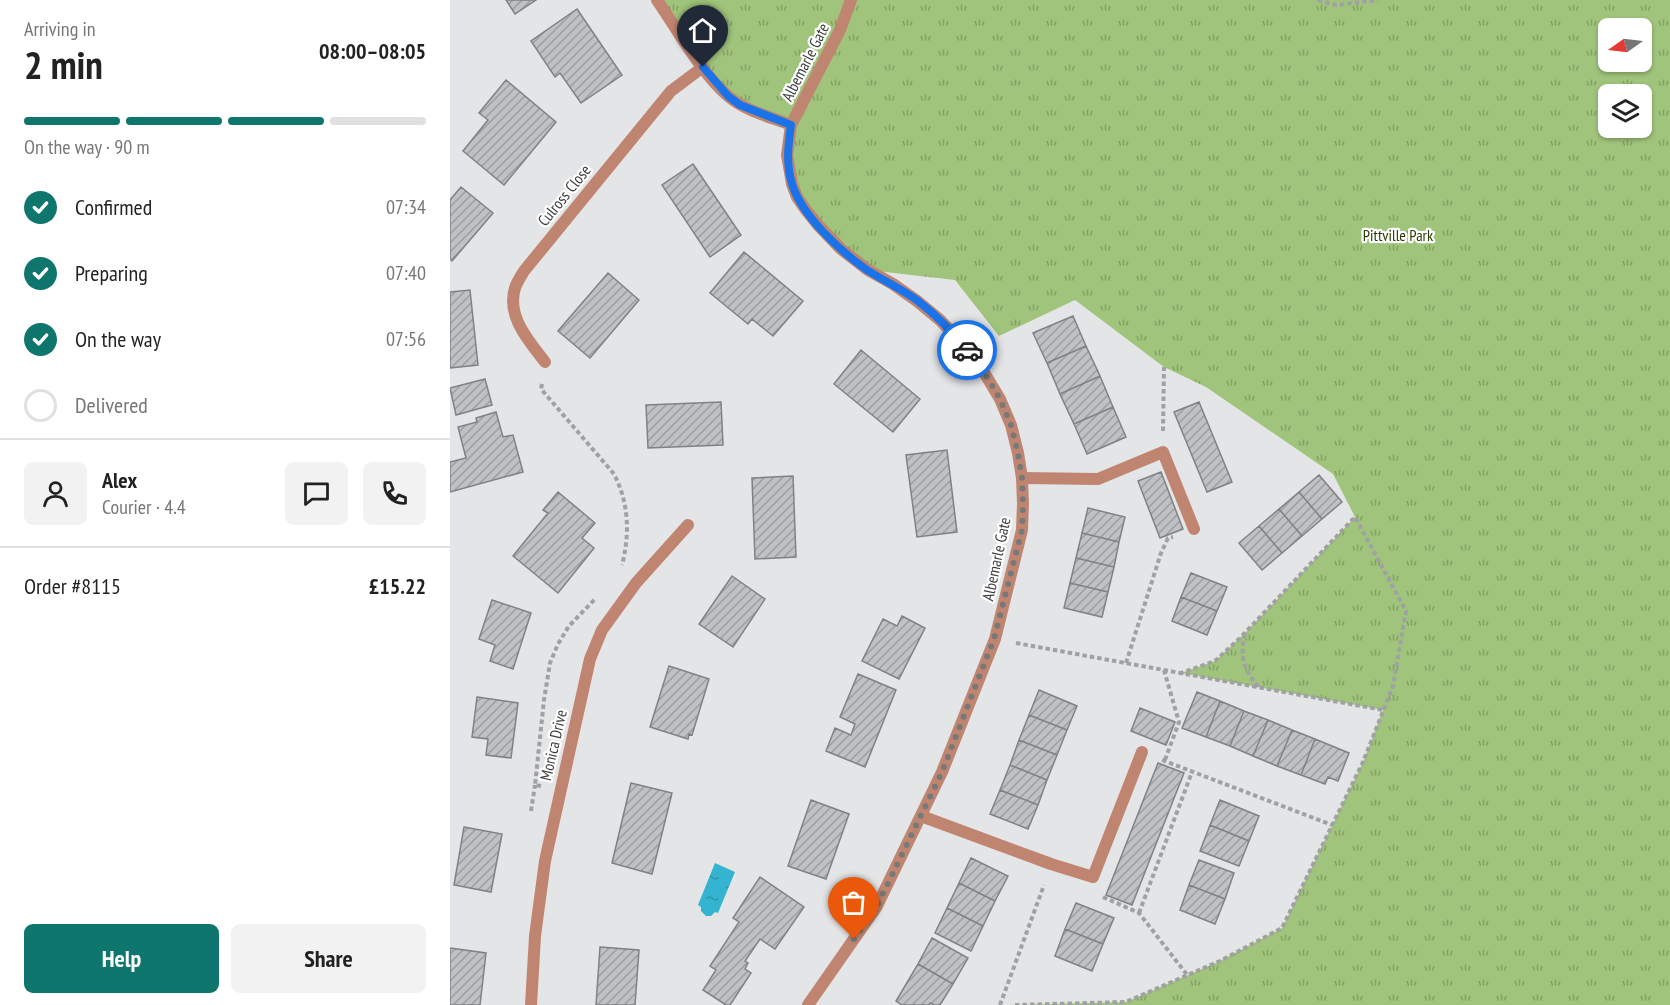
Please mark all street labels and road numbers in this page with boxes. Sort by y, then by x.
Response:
street label: Albemarle Gate [777,20,833,104]
street label: Culross Close [533,160,595,230]
street label: Albemarle Gate [977,515,1015,603]
street label: Monica Drive [535,708,571,782]

